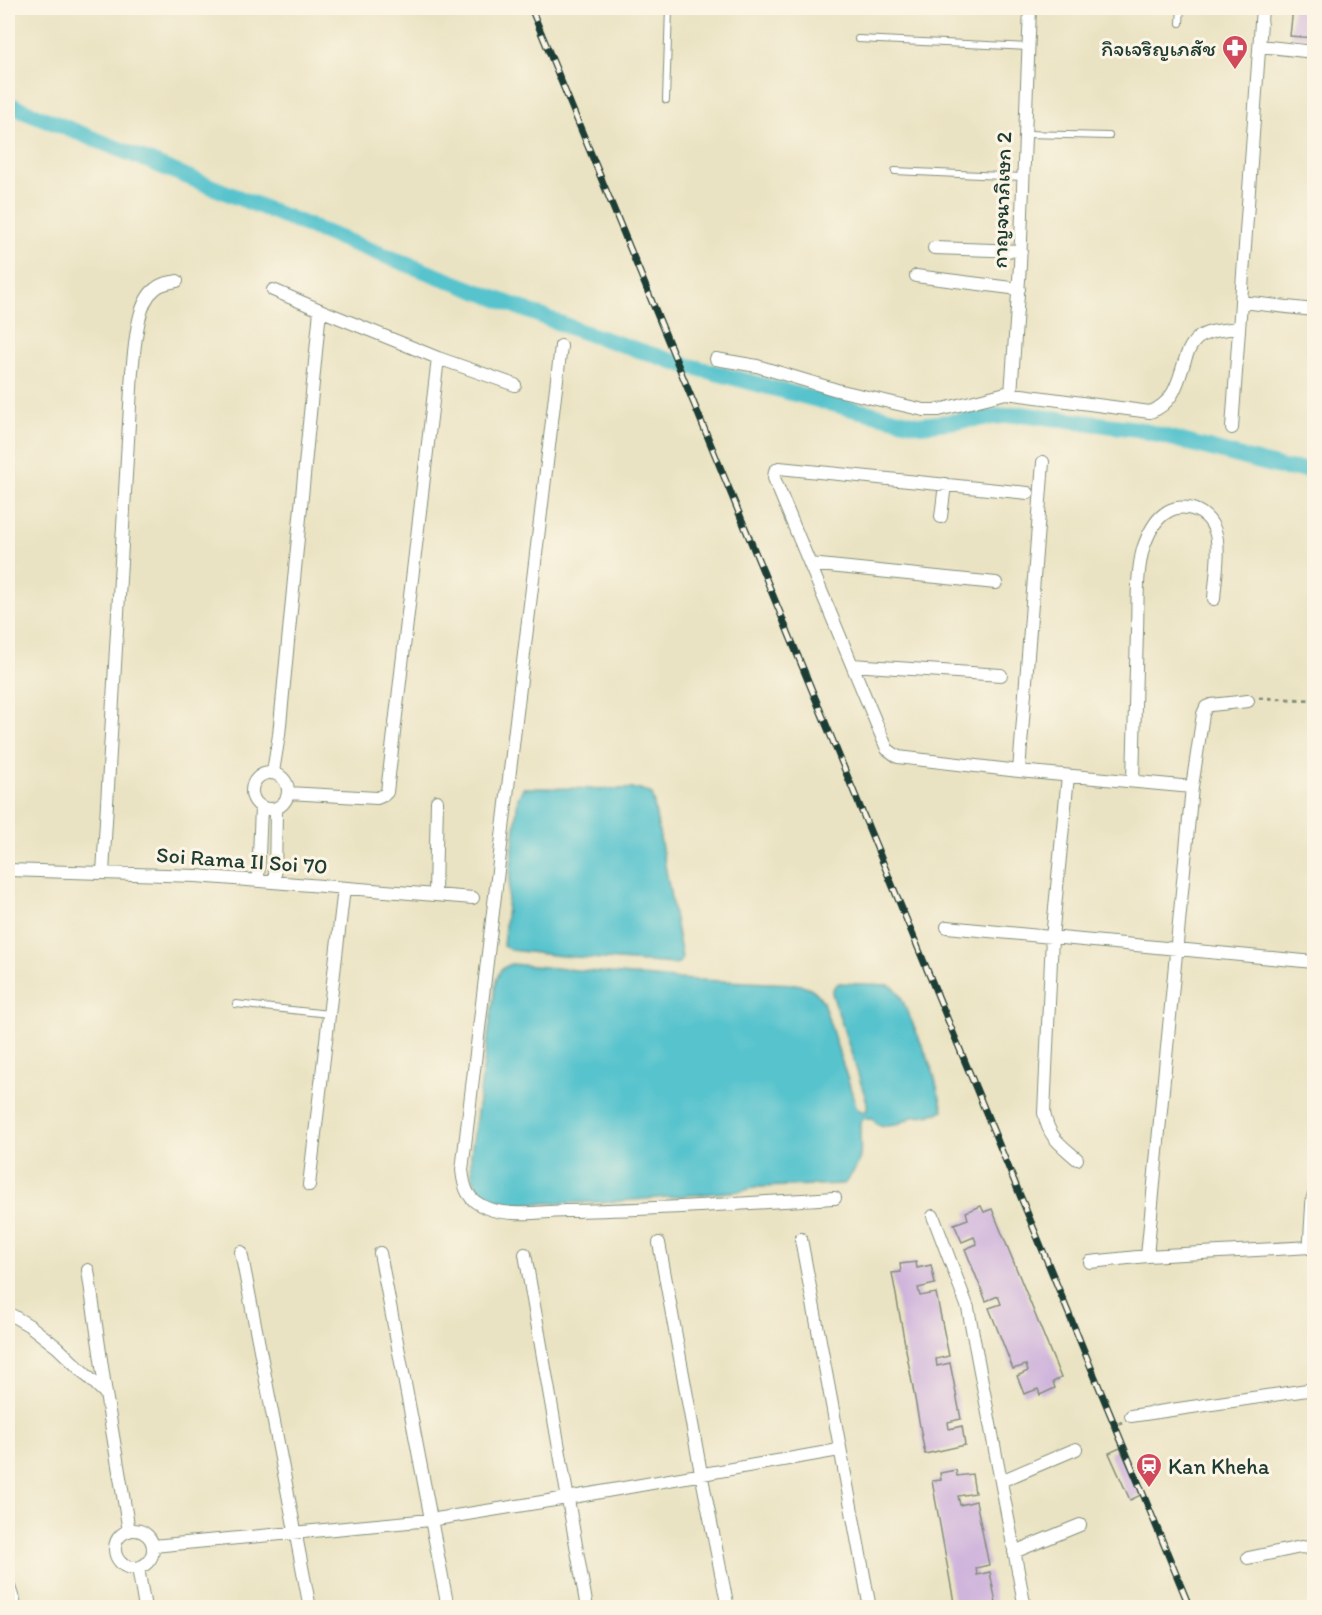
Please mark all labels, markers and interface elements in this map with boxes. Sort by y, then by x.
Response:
pharmacy icon: กิจเจริญเภสัช [1220,33,1250,71]
place label: กิจเจริญเภสัช [1101,35,1216,62]
street label: กาญจนาภิเษก 2 [986,131,1017,269]
street label: Soi Rama II Soi 70 [155,841,329,880]
station icon: Kan Kheha [1134,1451,1164,1489]
place label: Kan Kheha [1168,1453,1270,1480]

